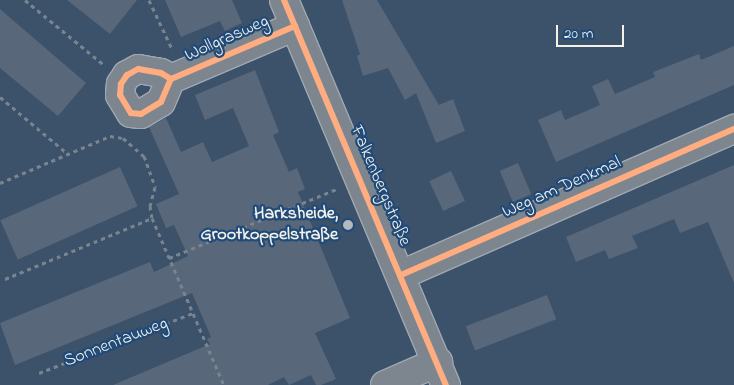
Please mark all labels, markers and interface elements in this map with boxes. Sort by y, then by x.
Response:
street label: Wollgrasweg [182,11,272,67]
scale bar [559,15,626,47]
text: 20 m [564,23,593,45]
street label: Falkenbergstraße [345,123,415,249]
street label: Weg am Denkmal [499,152,625,224]
place label: Harksheide, Grootkoppelstraße [200,204,338,246]
marker: Harksheide, Grootkoppelstraße [342,219,354,231]
street label: Sonnentauweg [61,313,171,373]

